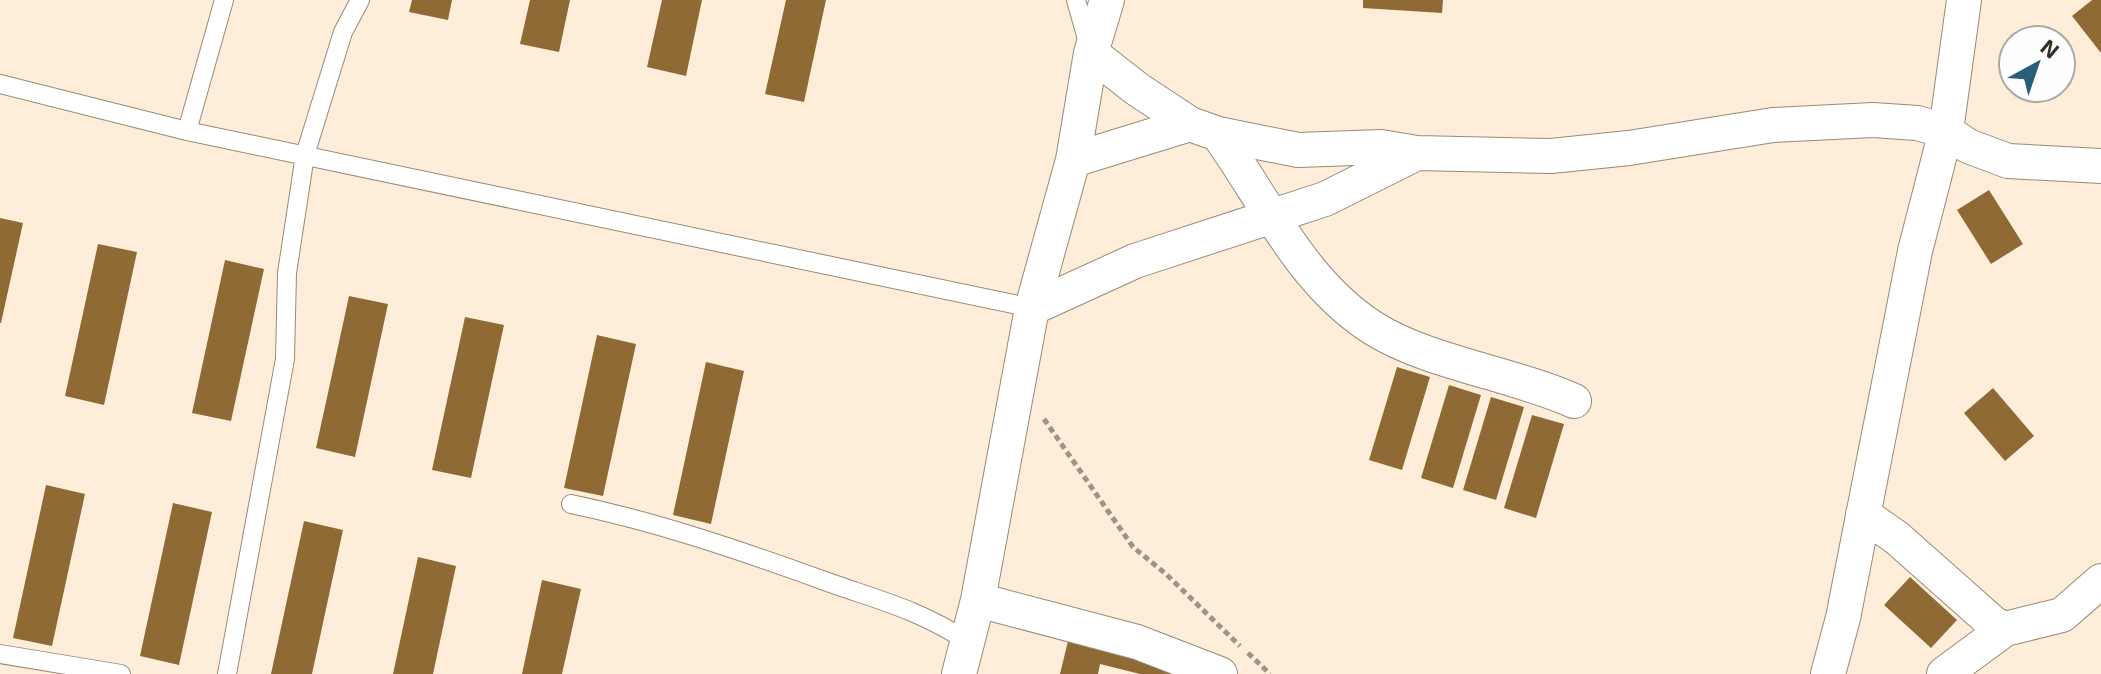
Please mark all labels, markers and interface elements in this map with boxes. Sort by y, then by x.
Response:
north arrow [1997,24,2077,104]
text: N [2036,33,2065,63]

